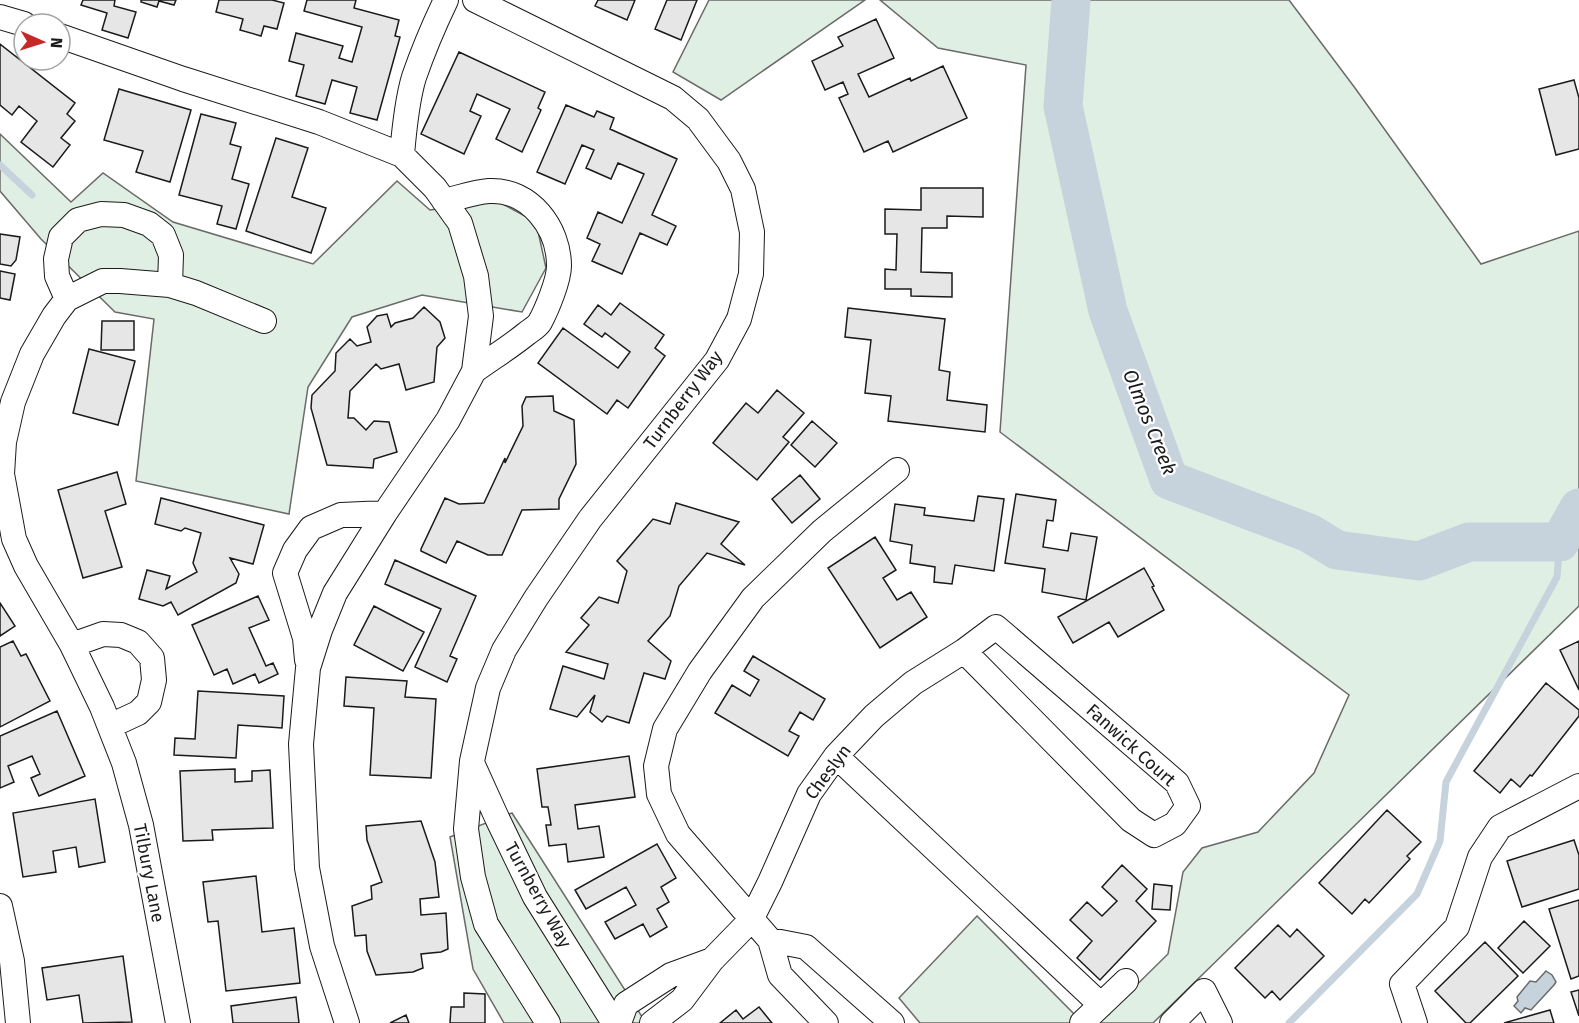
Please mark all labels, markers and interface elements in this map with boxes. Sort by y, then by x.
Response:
north arrow [12,12,72,72]
text: N [47,37,66,49]
street label: Turnberry Way [639,346,727,453]
water label: Olmos Creek [1118,366,1182,478]
street label: Fanwick Court [1082,699,1181,791]
street label: Cheslyn [800,740,856,804]
street label: Tilbury Lane [129,822,169,924]
street label: Turnberry Way [500,838,576,952]

